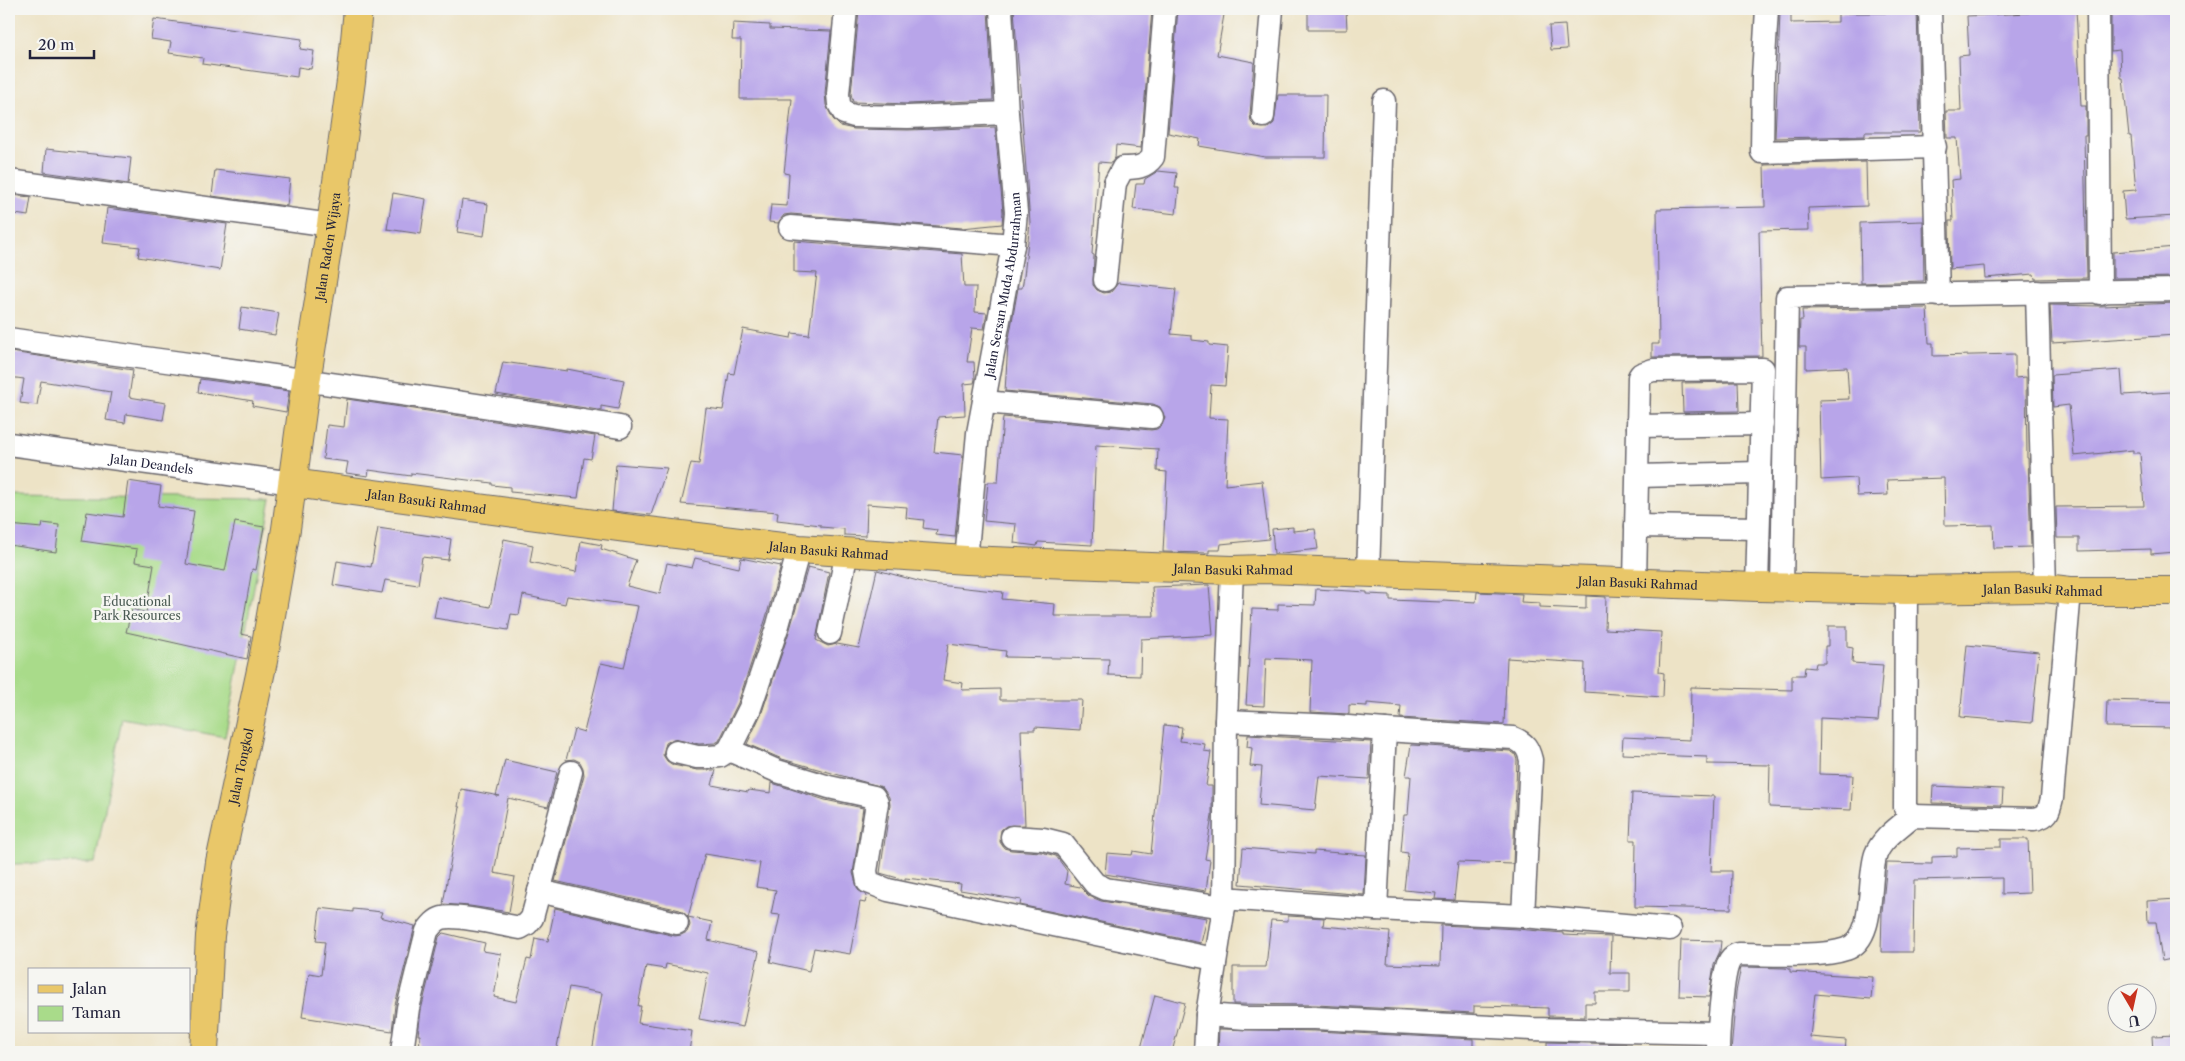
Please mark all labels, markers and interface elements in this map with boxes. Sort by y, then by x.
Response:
scale bar [30,28,94,60]
text: 20 m [38,35,74,54]
street label: Jalan Raden Wijaya [311,191,343,304]
street label: Jalan Sersan Muda Abdurrahman [981,191,1024,381]
street label: Jalan Deandels [107,450,194,477]
street label: Jalan Basuki Rahmad [364,485,488,517]
street label: Jalan Basuki Rahmad [766,538,890,562]
street label: Jalan Basuki Rahmad [1171,560,1294,578]
street label: Jalan Basuki Rahmad [1576,573,1699,592]
street label: Jalan Basuki Rahmad [1981,580,2103,599]
park label: Educational Park Resources [93,594,181,623]
street label: Jalan Tongkol [225,726,256,807]
legend [28,968,190,1034]
text: Jalan [70,979,107,998]
north arrow [2108,984,2158,1034]
text: Taman [72,1003,122,1022]
text: U [2126,1011,2141,1031]

